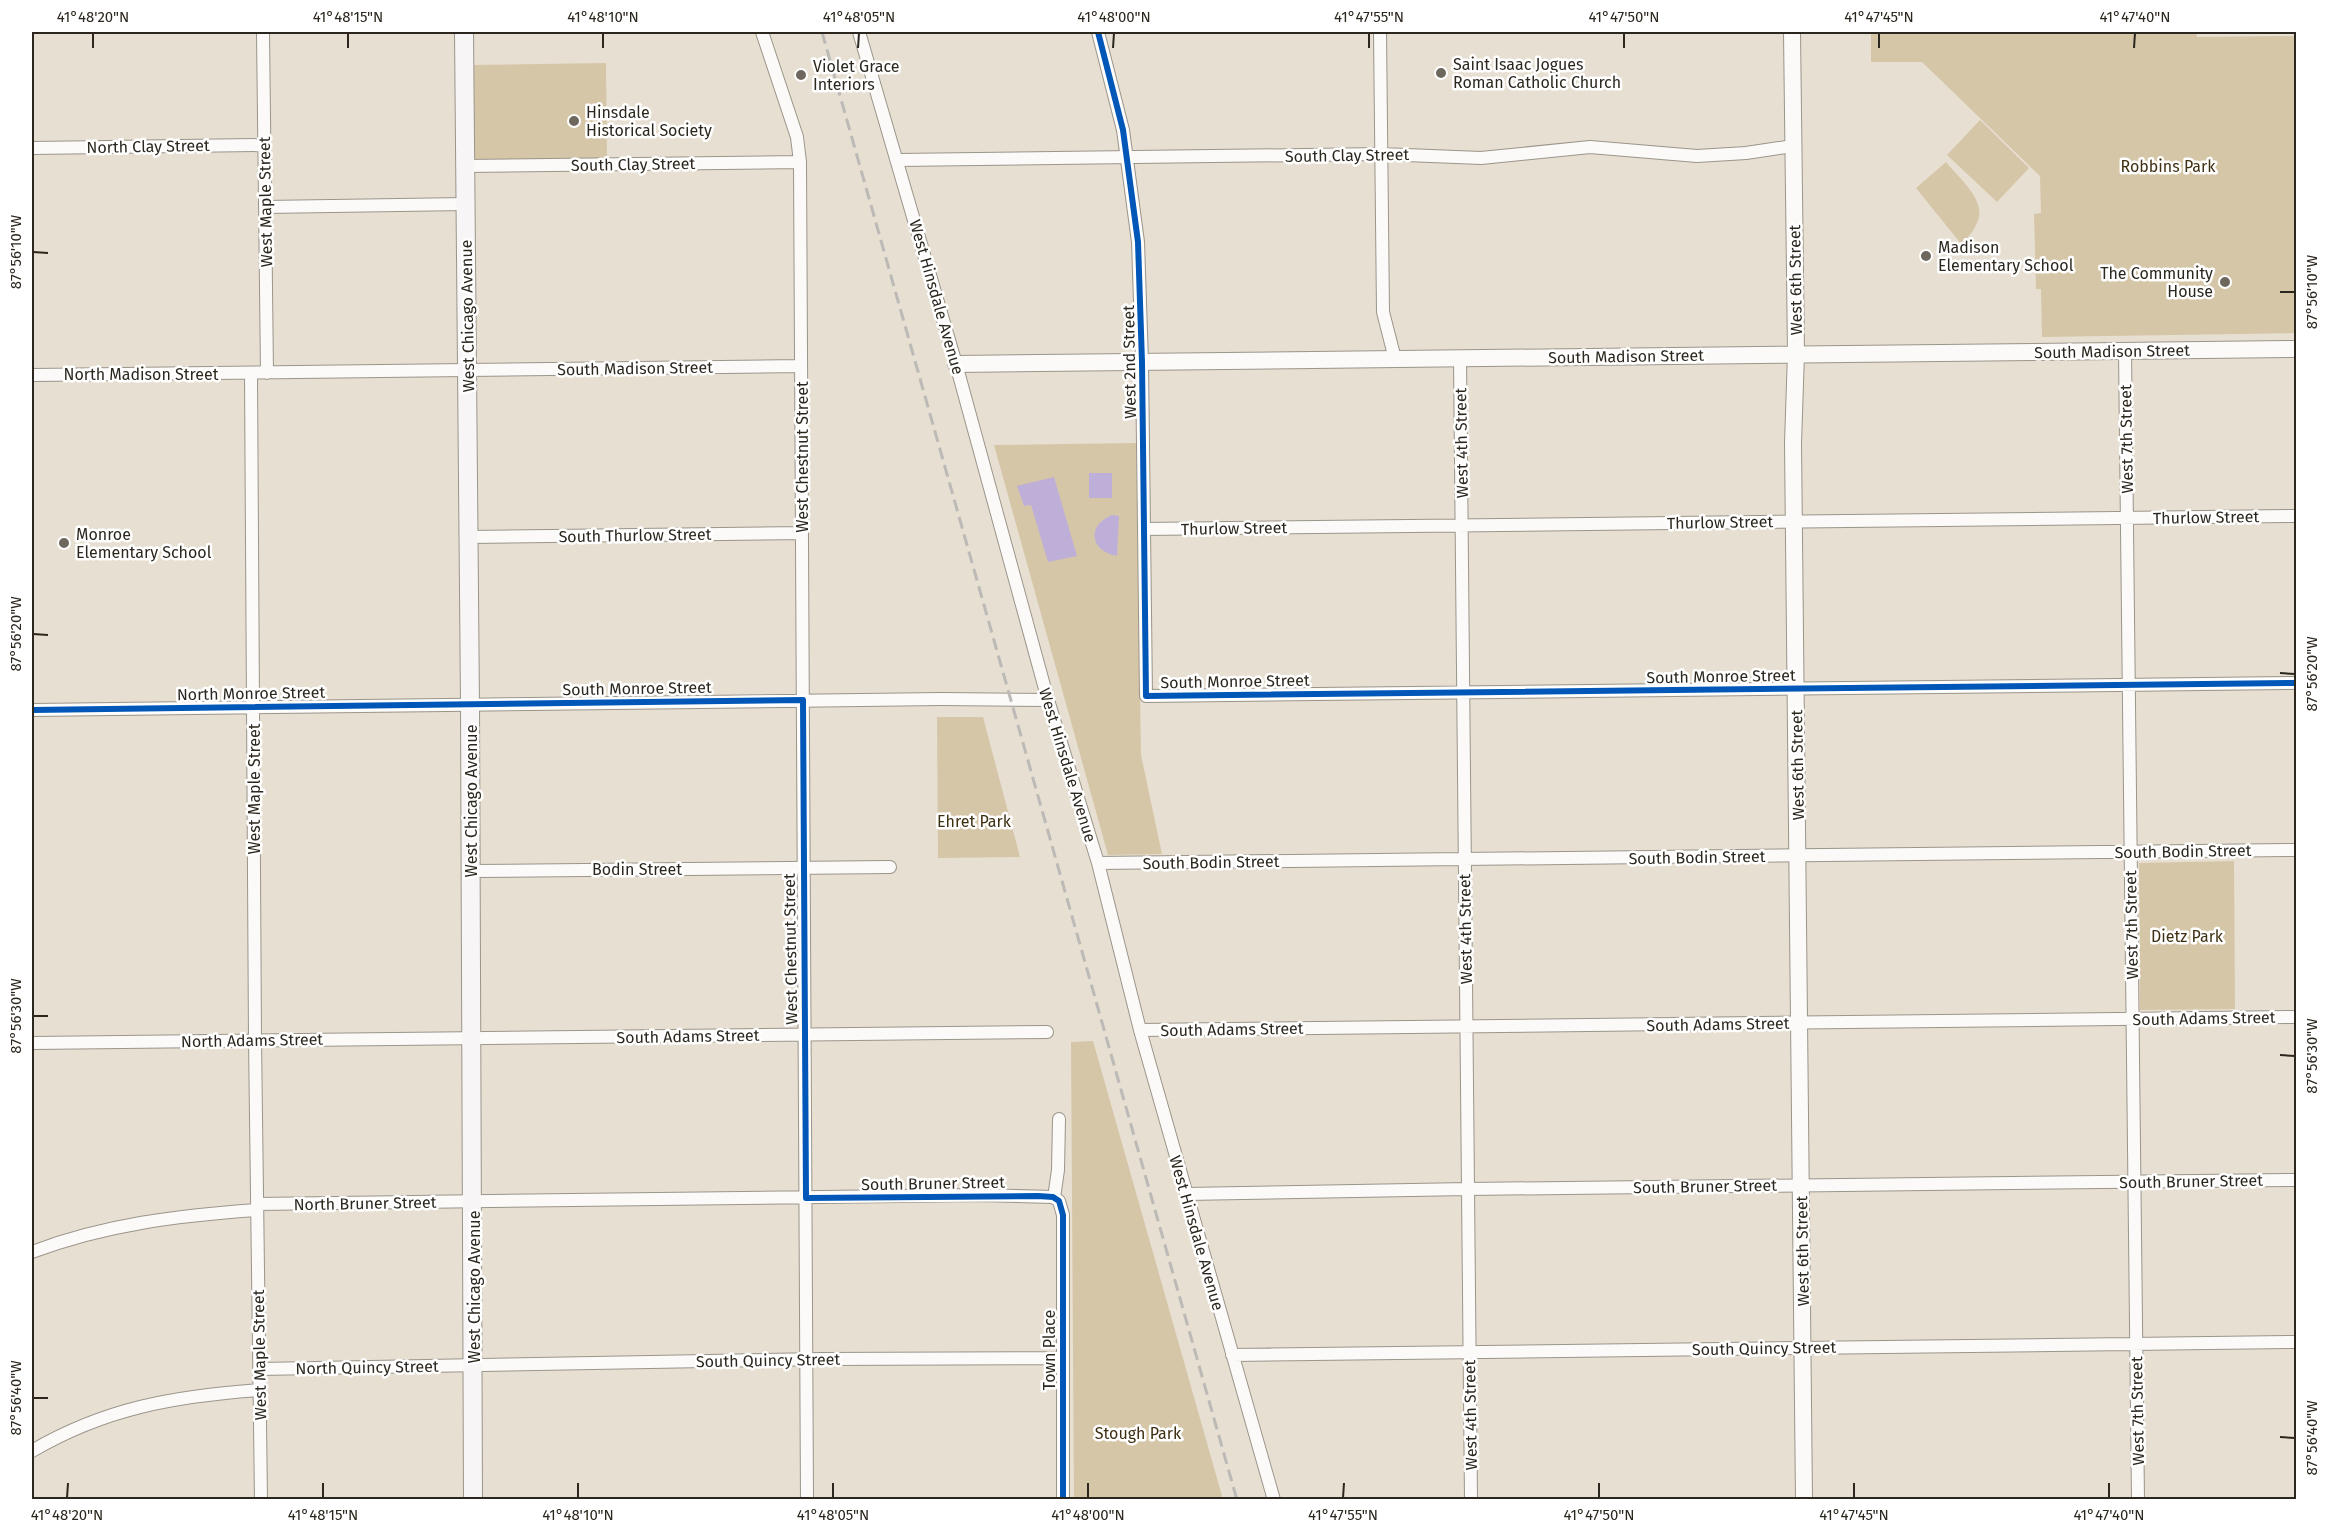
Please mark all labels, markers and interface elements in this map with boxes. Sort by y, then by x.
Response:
text: 41°48'20"N [57,8,129,26]
text: 41°48'15"N [313,8,383,26]
text: 41°48'10"N [567,8,639,26]
text: 41°48'05"N [823,8,895,26]
text: 41°48'00"N [1077,8,1151,26]
text: 41°47'55"N [1334,8,1404,26]
text: 41°47'50"N [1588,8,1660,26]
text: 41°47'45"N [1844,8,1914,26]
text: 41°47'40"N [2100,8,2170,26]
place label: Saint Isaac Jogues Roman Catholic Church [1453,55,1621,92]
place label: Violet Grace Interiors [813,57,900,94]
marker: Saint Isaac Jogues Roman Catholic Church [1434,66,1448,80]
marker: Violet Grace Interiors [794,68,808,82]
place label: Hinsdale Historical Society [586,103,712,140]
marker: Hinsdale Historical Society [567,114,581,128]
street label: North Clay Street [86,136,210,157]
street label: West Maple Street [255,136,276,268]
street label: South Clay Street [1285,145,1409,166]
street label: South Clay Street [571,154,695,175]
park label: Robbins Park [2121,157,2216,176]
text: 87°56'10"W [7,214,25,289]
street label: West Hinsdale Avenue [905,217,968,377]
street label: West 6th Street [1785,224,1806,335]
place label: Madison Elementary School [1938,238,2074,275]
street label: West Chicago Avenue [457,239,478,393]
marker: Madison Elementary School [1919,249,1933,263]
text: 87°56'10"W [2303,254,2321,329]
place label: The Community House [2100,264,2213,301]
marker: The Community House [2218,275,2232,289]
street label: West 2nd Street [1119,305,1140,419]
street label: South Madison Street [2034,341,2190,362]
street label: South Madison Street [1548,346,1704,367]
street label: South Madison Street [557,358,713,379]
street label: North Madison Street [64,365,219,384]
street label: West Chestnut Street [793,381,812,533]
street label: West 7th Street [2116,384,2137,494]
street label: West 4th Street [1451,387,1472,498]
street label: Thurlow Street [2153,507,2259,528]
street label: Thurlow Street [1667,512,1773,533]
street label: Thurlow Street [1181,518,1287,539]
place label: Monroe Elementary School [76,525,212,562]
street label: South Thurlow Street [558,525,712,546]
marker: Monroe Elementary School [57,536,71,550]
text: 87°56'20"W [7,596,25,672]
text: 87°56'20"W [2303,636,2321,712]
street label: South Monroe Street [1646,666,1796,687]
street label: South Monroe Street [1160,671,1310,692]
street label: South Monroe Street [562,678,712,699]
street label: North Monroe Street [177,683,326,704]
street label: West Hinsdale Avenue [1035,686,1100,845]
street label: West 6th Street [1787,709,1808,820]
street label: West Maple Street [245,723,264,854]
street label: West Chicago Avenue [462,725,481,877]
park label: Ehret Park [937,812,1012,831]
street label: South Bodin Street [2114,841,2252,862]
street label: South Bodin Street [1628,847,1766,868]
street label: South Bodin Street [1142,852,1280,873]
street label: Bodin Street [592,860,682,879]
street label: West 7th Street [2121,870,2142,980]
street label: West Chestnut Street [780,873,801,1025]
street label: West 4th Street [1455,873,1476,984]
park label: Dietz Park [2151,927,2224,946]
text: 87°56'30"W [7,978,25,1054]
street label: South Adams Street [2132,1008,2276,1029]
street label: South Adams Street [1646,1014,1790,1035]
text: 87°56'30"W [2303,1018,2321,1094]
street label: South Adams Street [1160,1019,1304,1040]
street label: South Adams Street [616,1026,760,1047]
street label: North Adams Street [181,1030,323,1051]
street label: West Hinsdale Avenue [1165,1153,1228,1313]
street label: South Bruner Street [2119,1171,2263,1192]
street label: South Bruner Street [861,1173,1005,1194]
street label: South Bruner Street [1633,1176,1777,1197]
street label: North Bruner Street [293,1193,437,1214]
street label: West 6th Street [1792,1195,1813,1306]
street label: West Chicago Avenue [465,1211,484,1363]
street label: West Maple Street [249,1289,270,1421]
street label: Town Place [1040,1310,1059,1390]
street label: South Quincy Street [1692,1338,1836,1359]
street label: South Quincy Street [696,1350,840,1371]
street label: West 7th Street [2127,1356,2148,1466]
street label: North Quincy Street [295,1357,439,1378]
street label: West 4th Street [1460,1359,1481,1470]
text: 87°56'40"W [7,1360,25,1436]
text: 87°56'40"W [2303,1400,2321,1476]
park label: Stough Park [1095,1424,1182,1443]
text: 41°48'20"N [31,1506,103,1524]
text: 41°48'15"N [288,1506,358,1524]
text: 41°48'10"N [542,1506,614,1524]
text: 41°48'05"N [797,1506,869,1524]
text: 41°48'00"N [1051,1506,1125,1524]
text: 41°47'55"N [1308,1506,1378,1524]
text: 41°47'50"N [1563,1506,1635,1524]
text: 41°47'45"N [1819,1506,1889,1524]
text: 41°47'40"N [2074,1506,2144,1524]

